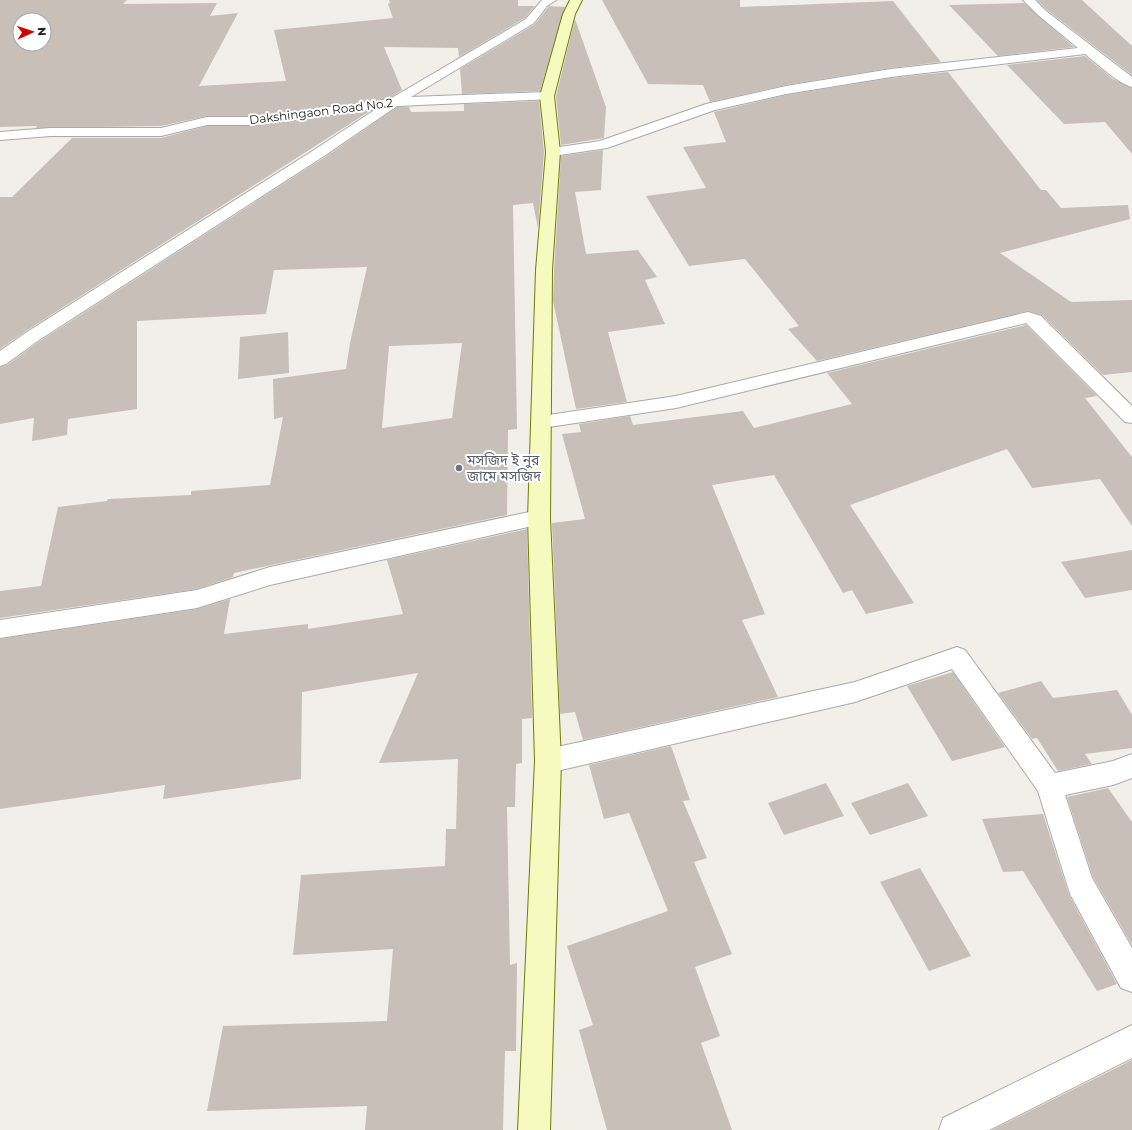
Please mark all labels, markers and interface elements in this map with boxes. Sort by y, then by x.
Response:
north arrow [12,12,52,52]
text: N [35,27,49,36]
street label: Dakshingaon Road No.2 [248,95,394,127]
place label: মসজিদ ই নুর জামে মসজিদ [466,451,541,485]
marker: মসজিদ ই নুর জামে মসজিদ [454,463,464,473]

